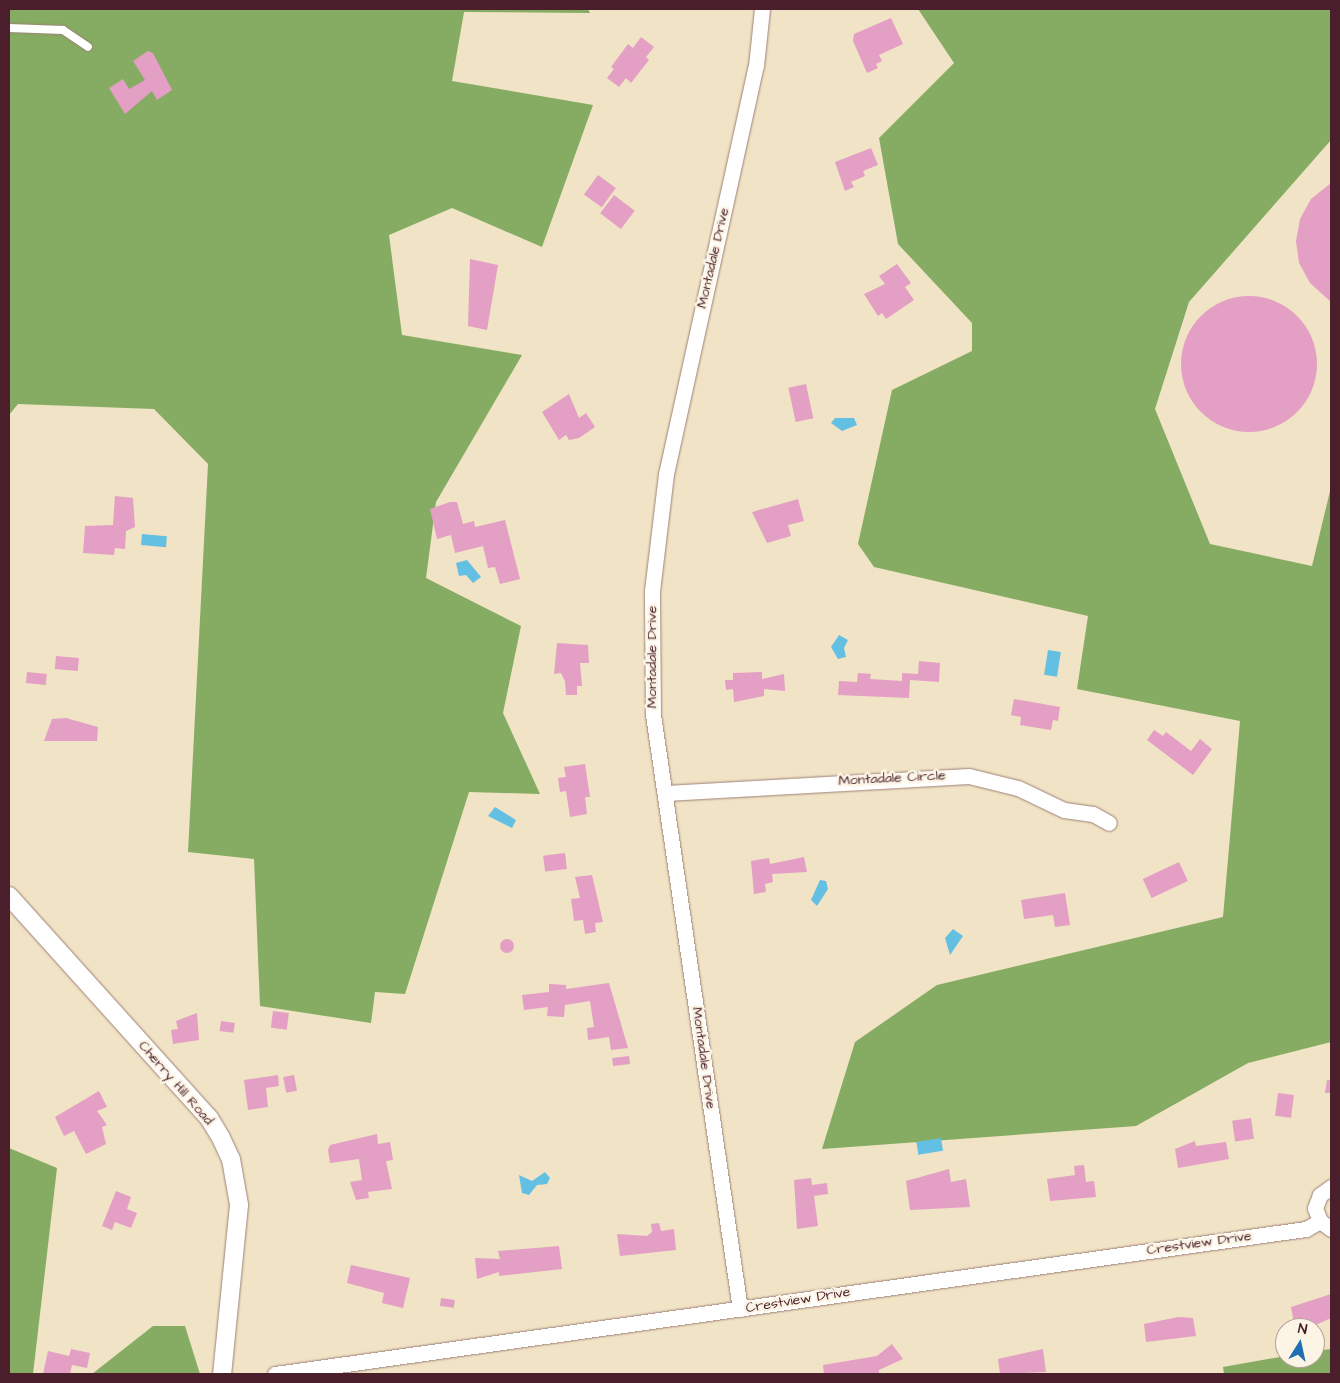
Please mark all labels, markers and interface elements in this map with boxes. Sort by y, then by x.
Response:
street label: Montadale Drive [693,206,733,310]
street label: Montadale Drive [644,606,660,708]
street label: Montadale Circle [838,767,946,789]
street label: Montadale Drive [689,1006,719,1110]
street label: Cherry Hill Road [135,1038,217,1128]
street label: Crestview Drive [1146,1227,1252,1259]
street label: Crestview Drive [745,1283,851,1317]
north arrow [1275,1318,1325,1368]
text: N [1296,1319,1308,1340]

